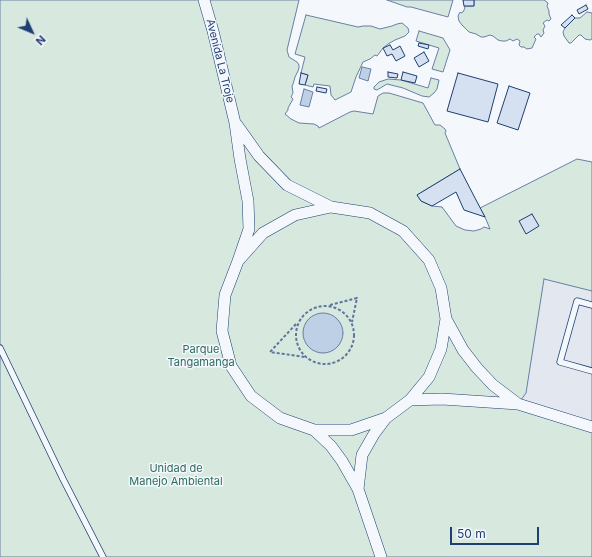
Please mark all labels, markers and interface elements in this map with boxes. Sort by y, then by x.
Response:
north arrow [12,12,52,52]
street label: Avenida La Troje [203,18,237,104]
text: N [33,32,49,48]
park label: Parque Tangamanga [167,343,235,369]
park label: Unidad de Manejo Ambiental [129,462,223,488]
scale bar [452,519,541,545]
text: 50 m [457,526,486,541]

